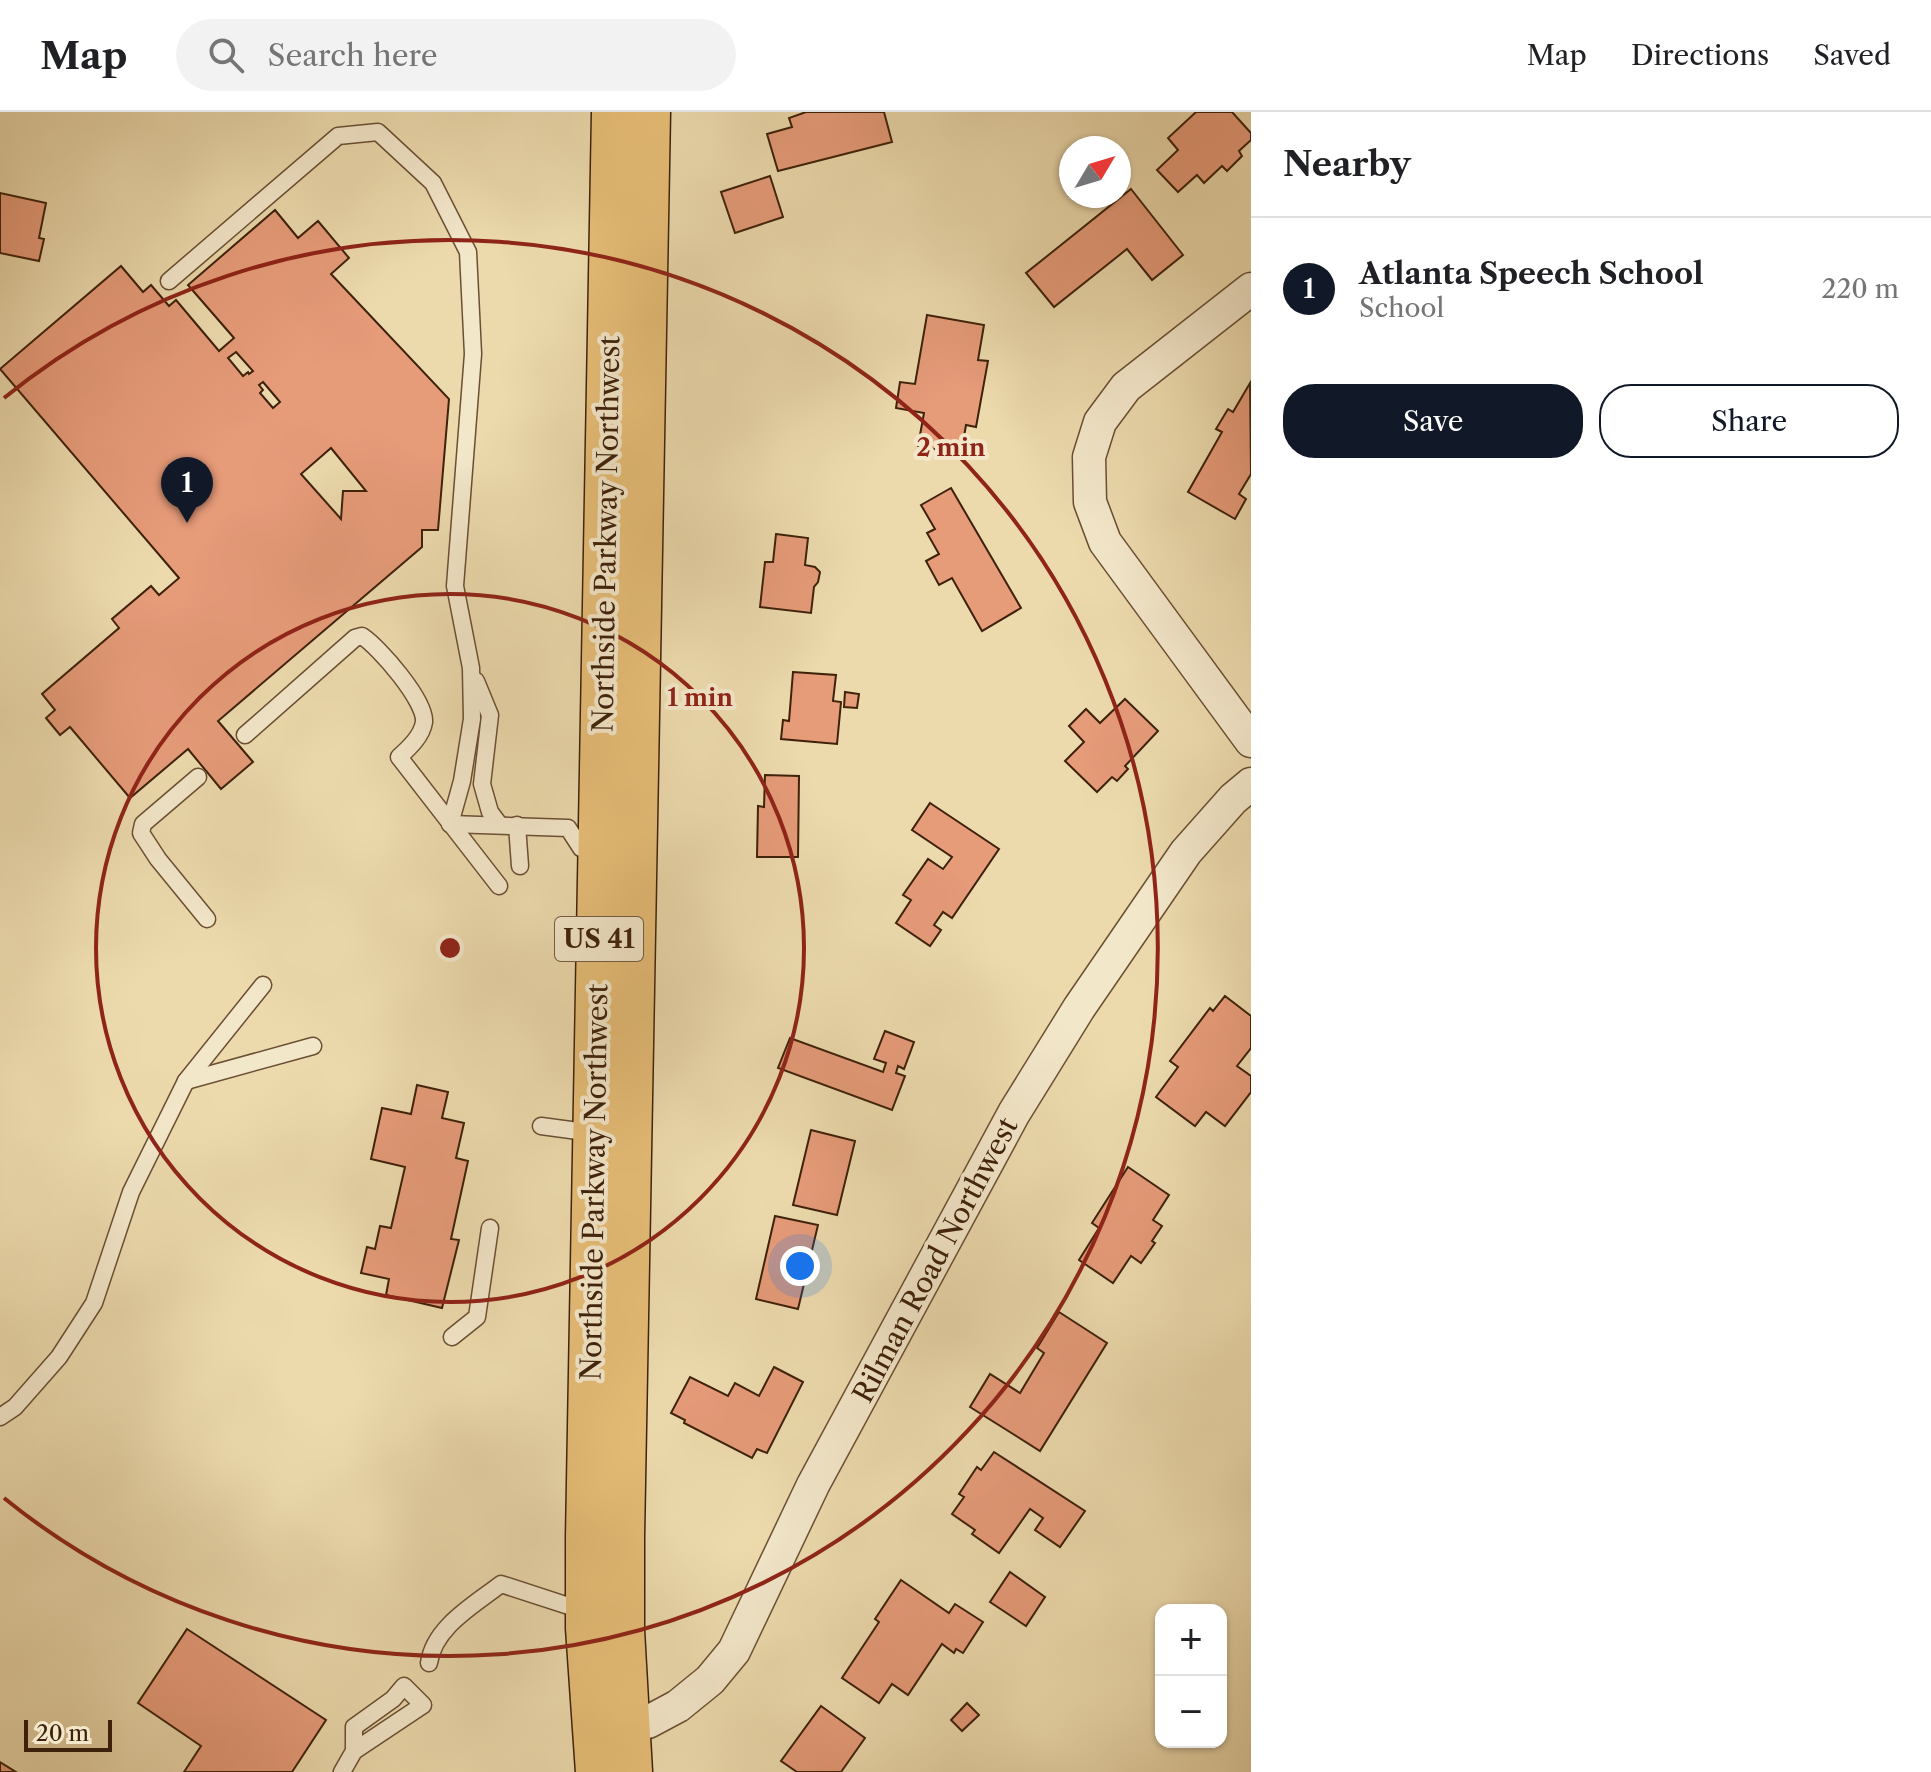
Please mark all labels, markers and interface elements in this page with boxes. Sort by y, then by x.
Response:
search box [176,19,736,91]
text: Map [40,32,128,79]
icon: search [204,33,248,77]
text: Search here [268,37,438,74]
text: Map [1527,38,1587,72]
text: Directions [1631,38,1769,72]
text: Saved [1813,38,1891,72]
north arrow [1059,136,1131,208]
text: Nearby [1283,143,1411,185]
text: Atlanta Speech School [1359,255,1704,292]
text: 1 [1303,273,1315,305]
text: 220 m [1821,273,1899,305]
text: School [1359,292,1444,324]
street label: Northside Parkway Northwest [586,335,626,733]
button: Save [1283,384,1583,458]
button: Share [1599,384,1899,458]
text: 2 min [916,433,986,462]
pin: 1 [161,457,213,523]
text: 1 min [667,683,733,712]
road number: US 41 [555,917,643,961]
centre of rings [436,934,464,962]
street label: Northside Parkway Northwest [574,983,614,1381]
street label: Rilman Road Northwest [845,1112,1025,1408]
your location [780,1246,820,1286]
map controls [1155,1604,1227,1748]
button: + [1155,1604,1227,1676]
button: − [1155,1676,1227,1748]
scale bar [24,1716,112,1752]
text: 20 m [36,1720,89,1747]

